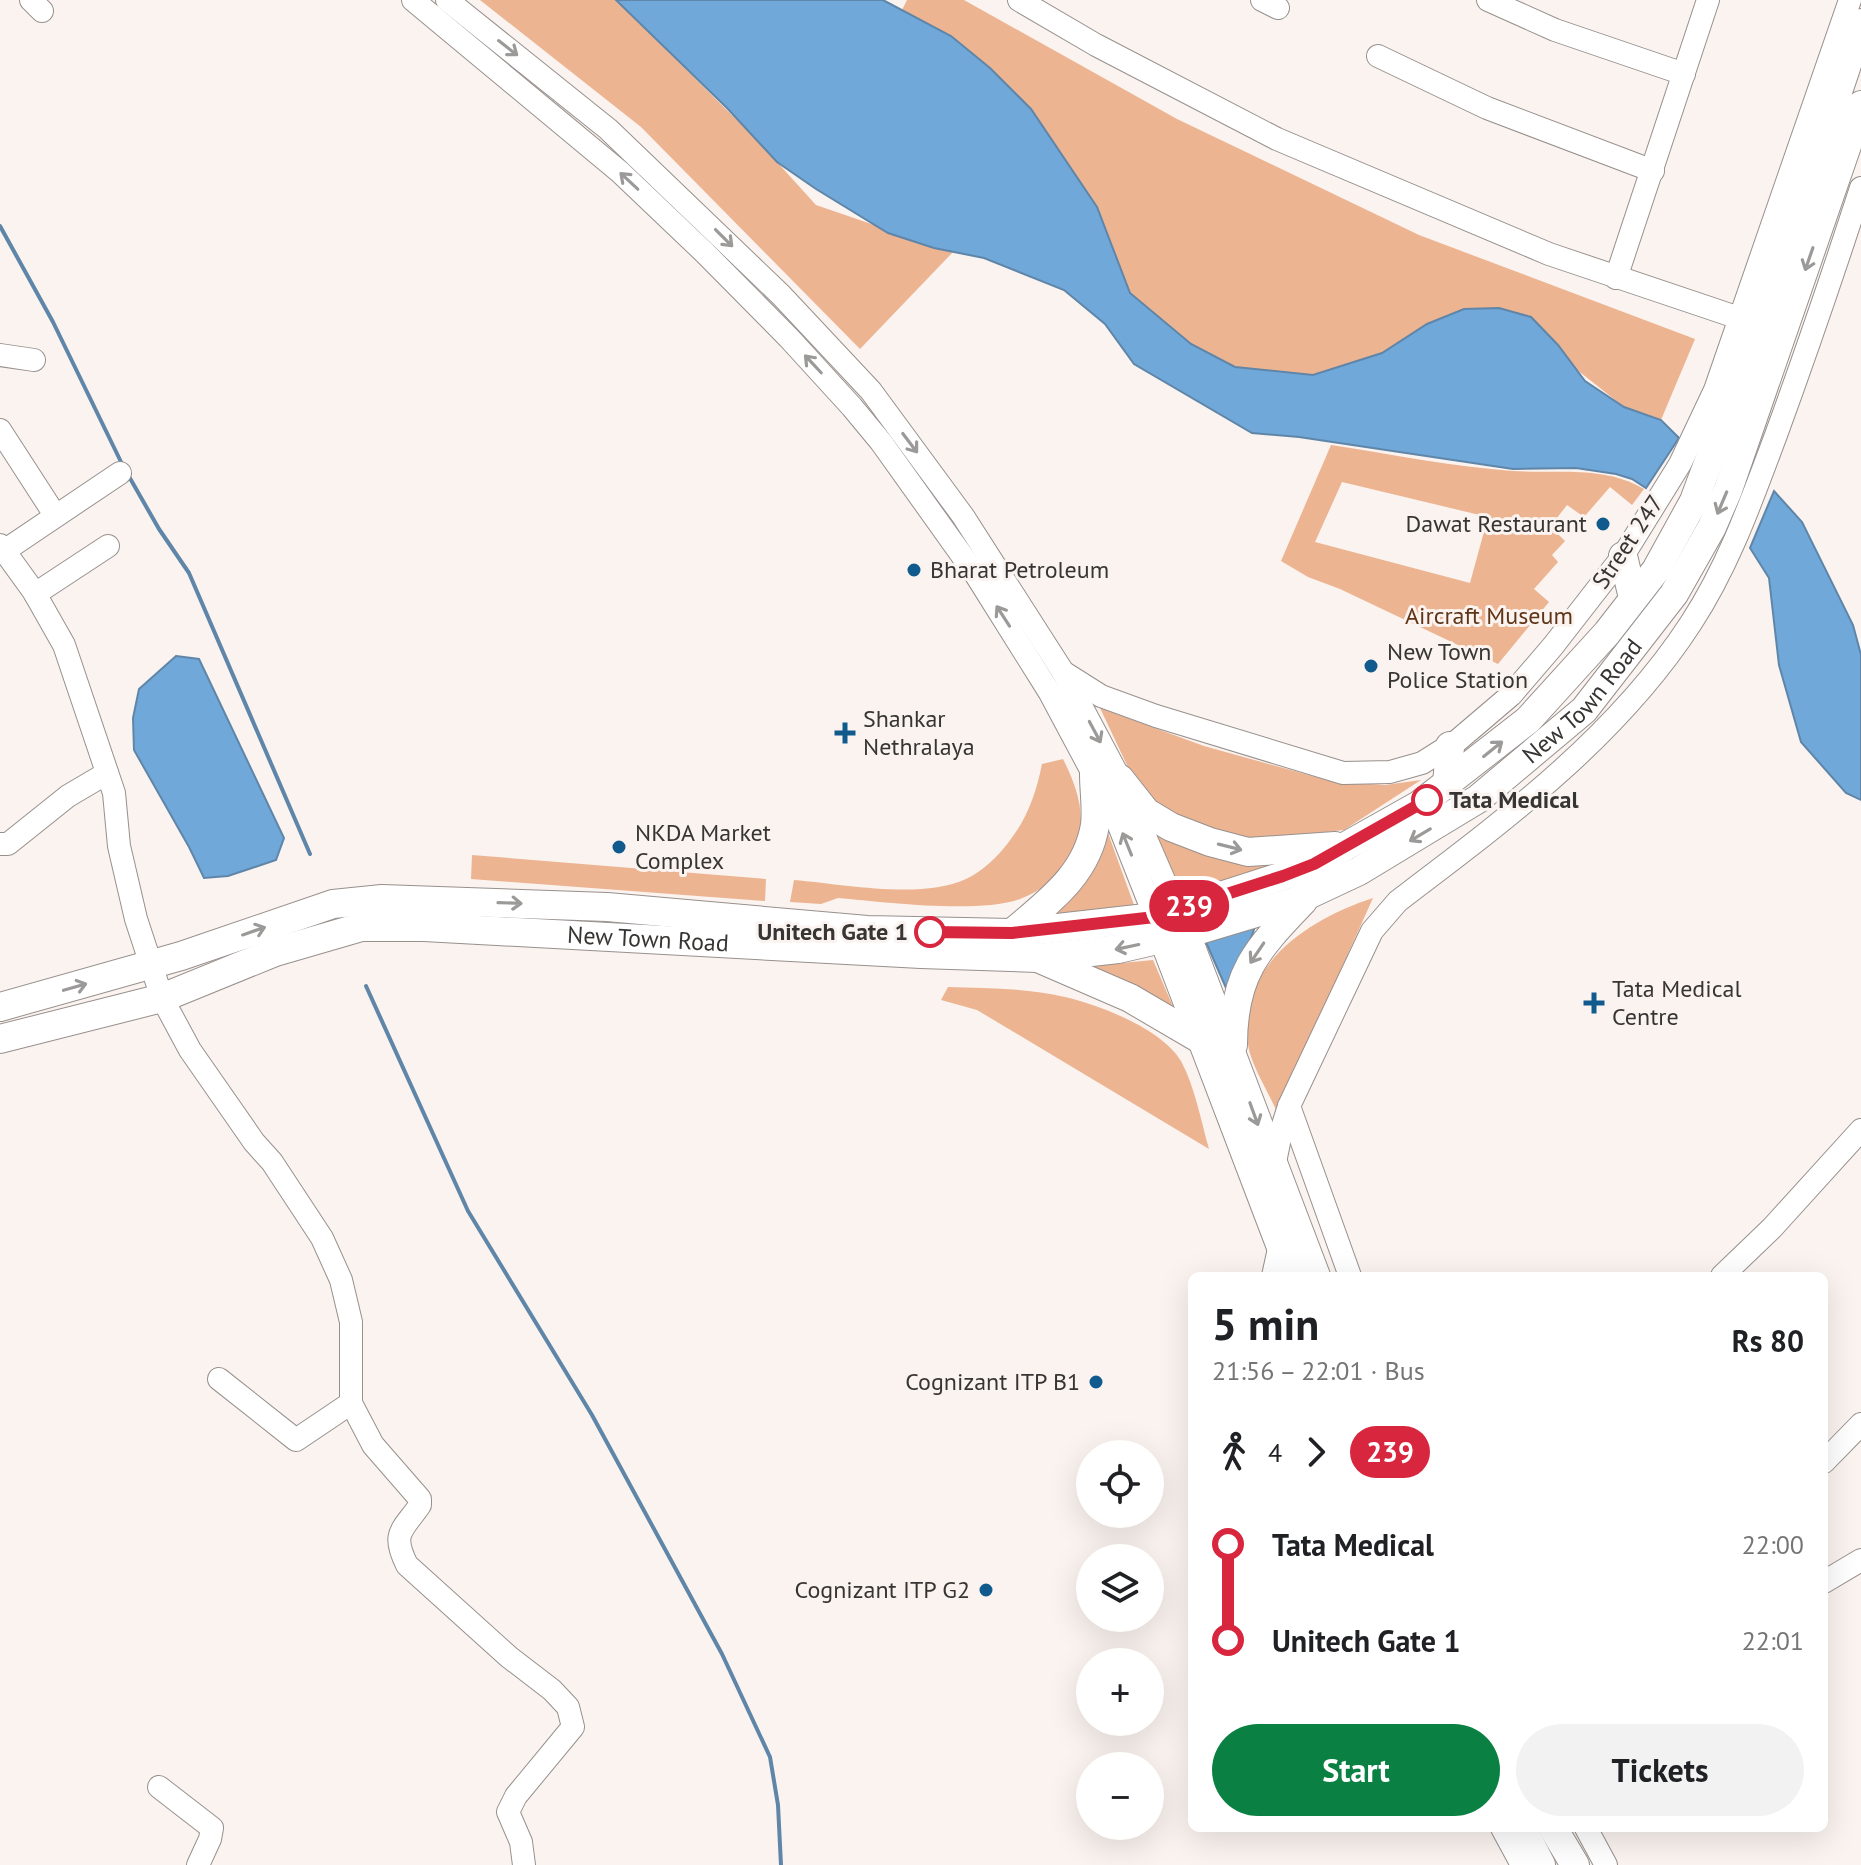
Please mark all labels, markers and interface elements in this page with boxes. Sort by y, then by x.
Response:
one-way arrow [497,39,518,57]
one-way arrow [619,171,639,190]
one-way arrow [714,228,733,247]
one-way arrow [1801,246,1816,271]
one-way arrow [804,355,822,375]
one-way arrow [901,432,918,453]
street label: Street 247 [1585,489,1670,595]
one-way arrow [1713,491,1728,515]
place label: Dawat Restaurant [1406,508,1587,539]
marker: Dawat Restaurant [1594,515,1612,533]
place label: Bharat Petroleum [930,554,1109,585]
marker: Bharat Petroleum [905,561,923,579]
park label: Aircraft Museum [1405,600,1573,631]
one-way arrow [994,606,1011,628]
street label: New Town Road [1516,632,1649,770]
place label: New Town Police Station [1387,636,1528,695]
marker: New Town Police Station [1362,657,1380,675]
place label: Shankar Nethralaya [863,703,975,762]
one-way arrow [1087,720,1103,744]
marker: Shankar Nethralaya [834,722,856,744]
one-way arrow [1483,740,1504,758]
place label: Tata Medical [1449,784,1579,815]
marker: Tata Medical [1412,785,1442,815]
place label: NKDA Market Complex [635,817,771,876]
one-way arrow [1409,827,1432,843]
one-way arrow [1118,832,1133,857]
marker: NKDA Market Complex [610,838,628,856]
one-way arrow [1217,841,1243,856]
line badge: 239 [1143,880,1235,932]
text: 239 [1165,887,1213,924]
one-way arrow [496,896,523,911]
place label: Unitech Gate 1 [757,916,908,947]
marker: Unitech Gate 1 [915,917,945,947]
street label: New Town Road [566,919,730,959]
one-way arrow [242,922,267,937]
one-way arrow [1115,940,1140,955]
one-way arrow [1249,941,1266,963]
place label: Tata Medical Centre [1612,973,1741,1032]
one-way arrow [62,979,88,994]
marker: Tata Medical Centre [1583,992,1605,1014]
one-way arrow [1248,1101,1262,1126]
text: 5 min [1212,1295,1319,1352]
text: Rs 80 [1732,1321,1804,1360]
text: 21:56 – 22:01 · Bus [1212,1354,1425,1387]
place label: Cognizant ITP B1 [905,1366,1080,1397]
marker: Cognizant ITP B1 [1087,1373,1105,1391]
icon: walk [1212,1430,1256,1474]
icon: forward [1294,1430,1338,1474]
text: 239 [1366,1433,1414,1470]
text: 4 [1268,1436,1282,1469]
map controls [1076,1440,1164,1840]
button: locate [1076,1440,1164,1528]
text: Tata Medical [1272,1525,1434,1564]
text: 22:00 [1742,1528,1804,1561]
button: layers [1076,1544,1164,1632]
place label: Cognizant ITP G2 [795,1574,970,1605]
marker: Cognizant ITP G2 [977,1581,995,1599]
text: Unitech Gate 1 [1272,1621,1461,1660]
text: 22:01 [1742,1624,1804,1657]
button: + [1076,1648,1164,1736]
button: Start [1212,1724,1500,1816]
button: Tickets [1516,1724,1804,1816]
button: − [1076,1752,1164,1840]

